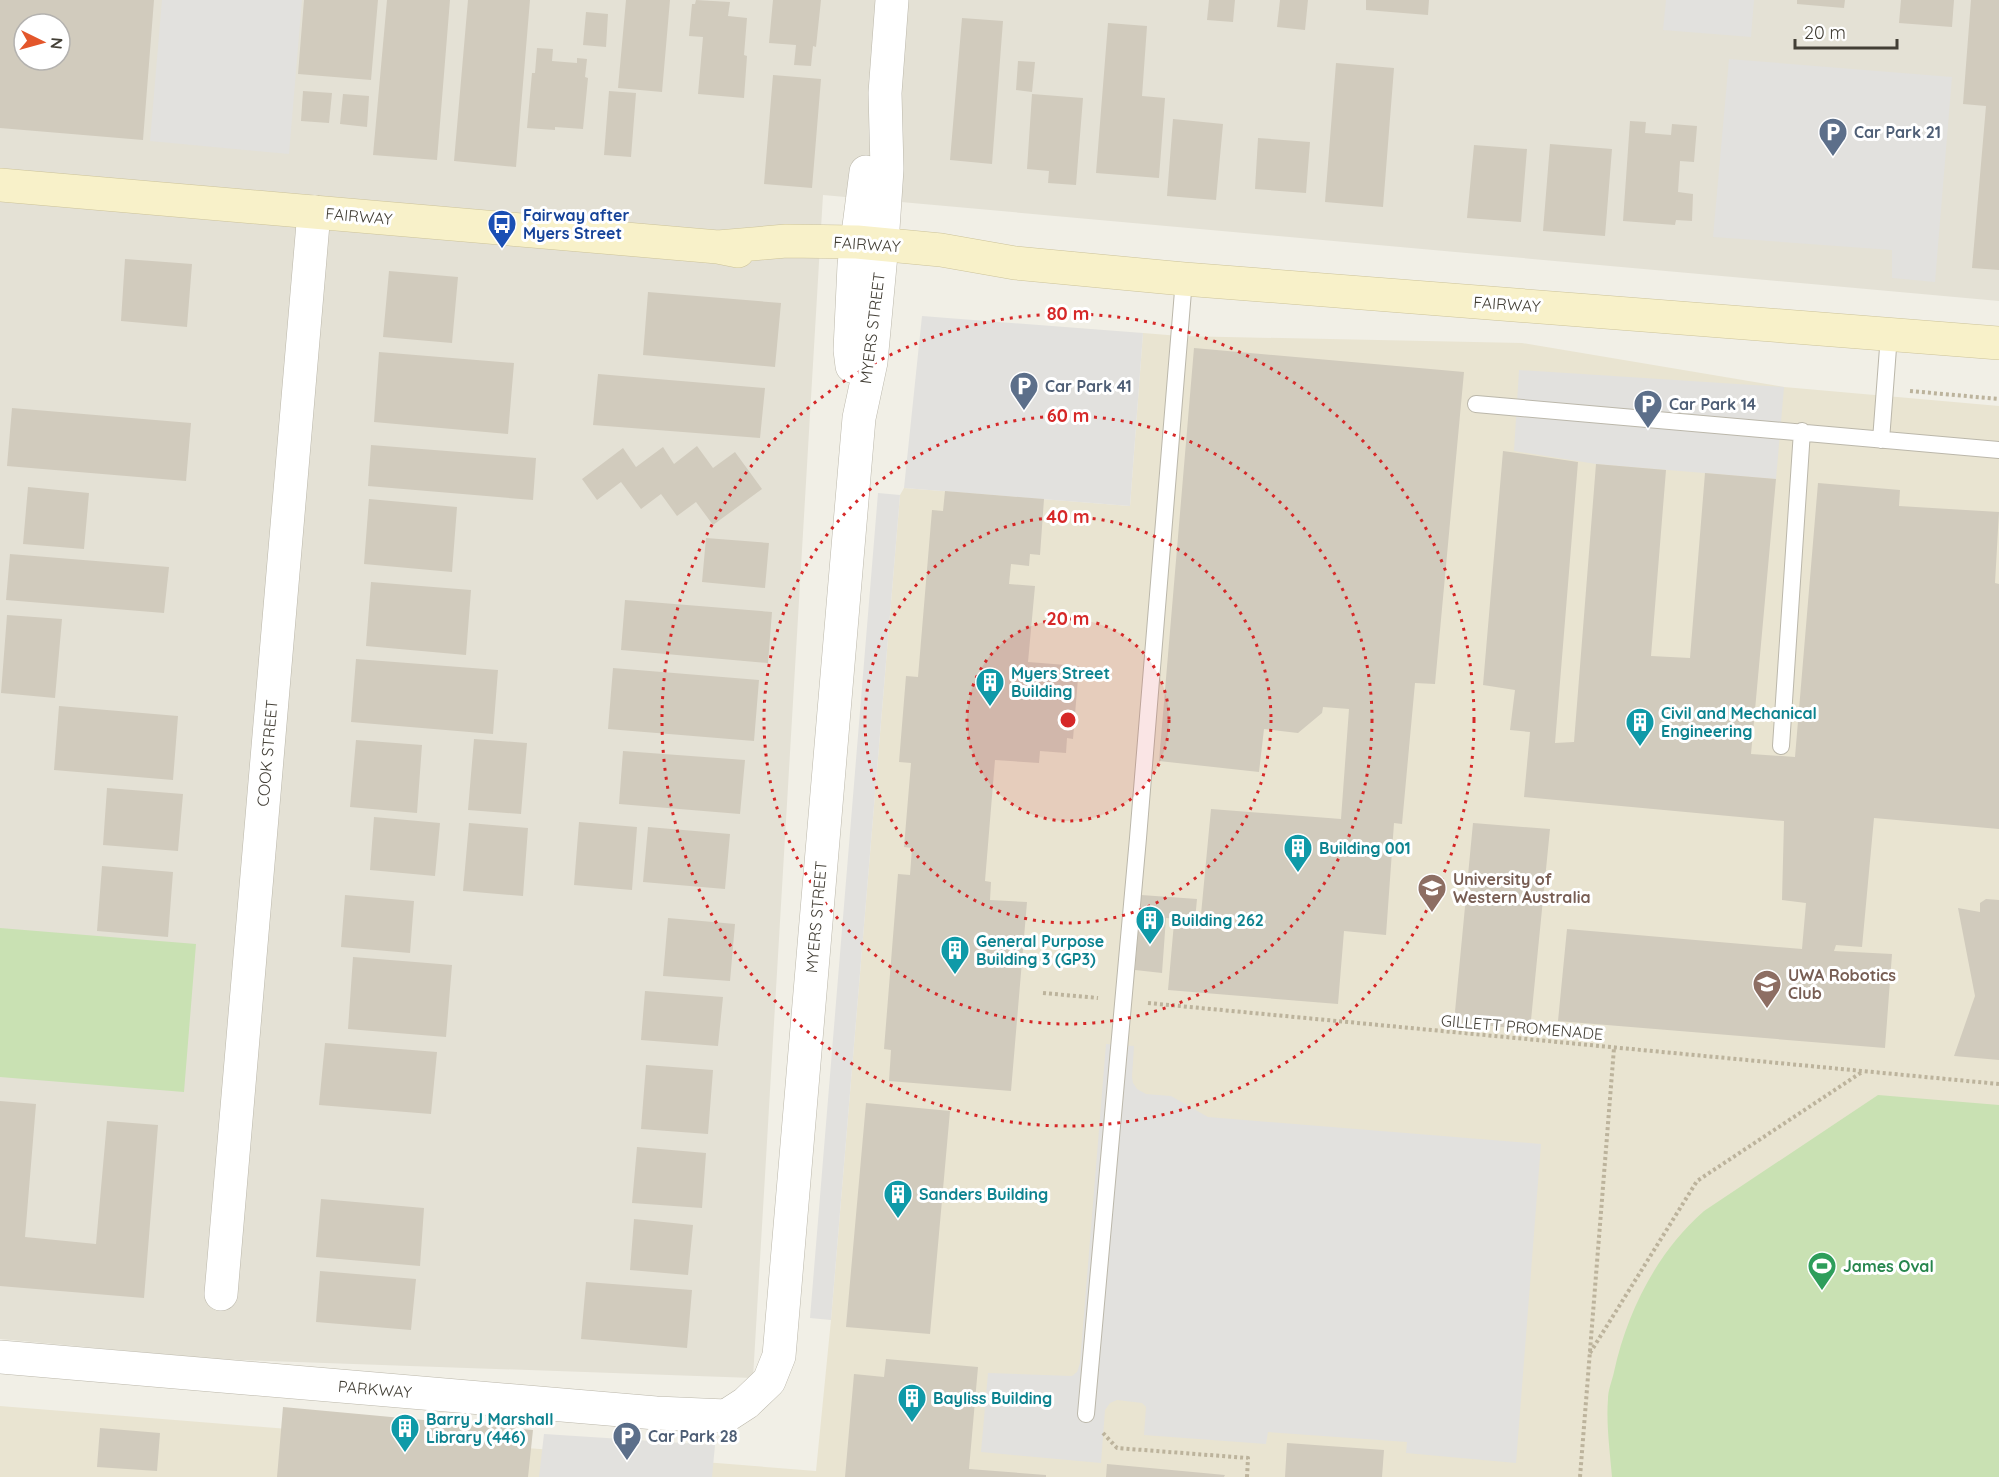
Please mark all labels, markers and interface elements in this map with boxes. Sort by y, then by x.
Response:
north arrow [12,12,72,72]
scale bar [1795,12,1897,50]
text: 20 m [1804,21,1846,44]
text: N [46,37,67,50]
parking icon: Car Park 21 [1817,116,1849,158]
place label: Car Park 21 [1854,122,1941,142]
street label: FAIRWAY [325,203,393,229]
place label: Fairway after Myers Street [523,205,630,243]
bus stop icon: Fairway after Myers Street [486,208,518,250]
street label: FAIRWAY [833,232,901,256]
street label: MYERS STREET [855,271,889,385]
street label: FAIRWAY [1473,292,1541,316]
text: 80 m [1047,302,1089,325]
parking icon: Car Park 41 [1008,370,1040,412]
place label: Car Park 41 [1045,376,1132,396]
parking icon: Car Park 14 [1632,388,1664,430]
place label: Car Park 14 [1669,394,1757,414]
text: 60 m [1047,404,1089,427]
text: 40 m [1046,505,1090,528]
text: 20 m [1047,607,1089,630]
place label: Myers Street Building [1011,663,1110,701]
building icon: Myers Street Building [974,666,1006,708]
street label: COOK STREET [252,698,282,807]
place label: Civil and Mechanical Engineering [1661,703,1817,741]
building icon: Civil and Mechanical Engineering [1624,706,1656,748]
centre of rings [1058,710,1078,730]
building icon: Building 001 [1282,832,1314,874]
place label: Building 001 [1319,838,1411,858]
street label: MYERS STREET [801,860,831,974]
place label: University of Western Australia [1453,869,1591,907]
school or university icon: University of Western Australia [1416,872,1448,914]
building icon: Building 262 [1134,904,1166,946]
place label: Building 262 [1171,910,1264,930]
place label: General Purpose Building 3 (GP3) [976,931,1104,969]
building icon: General Purpose Building 3 (GP3) [939,934,971,976]
place label: UWA Robotics Club [1788,965,1896,1003]
school or university icon: UWA Robotics Club [1751,968,1783,1010]
street label: GILLETT PROMENADE [1440,1010,1604,1044]
building icon: Sanders Building [882,1178,914,1220]
place label: Sanders Building [919,1184,1048,1204]
sports icon: James Oval [1806,1250,1838,1292]
place label: James Oval [1843,1256,1934,1276]
street label: PARKWAY [337,1376,413,1402]
building icon: Bayliss Building [896,1382,928,1424]
place label: Bayliss Building [933,1388,1052,1408]
place label: Barry J Marshall Library (446) [426,1409,553,1447]
building icon: Barry J Marshall Library (446) [389,1412,421,1454]
parking icon: Car Park 28 [611,1420,643,1462]
place label: Car Park 28 [648,1426,738,1446]

